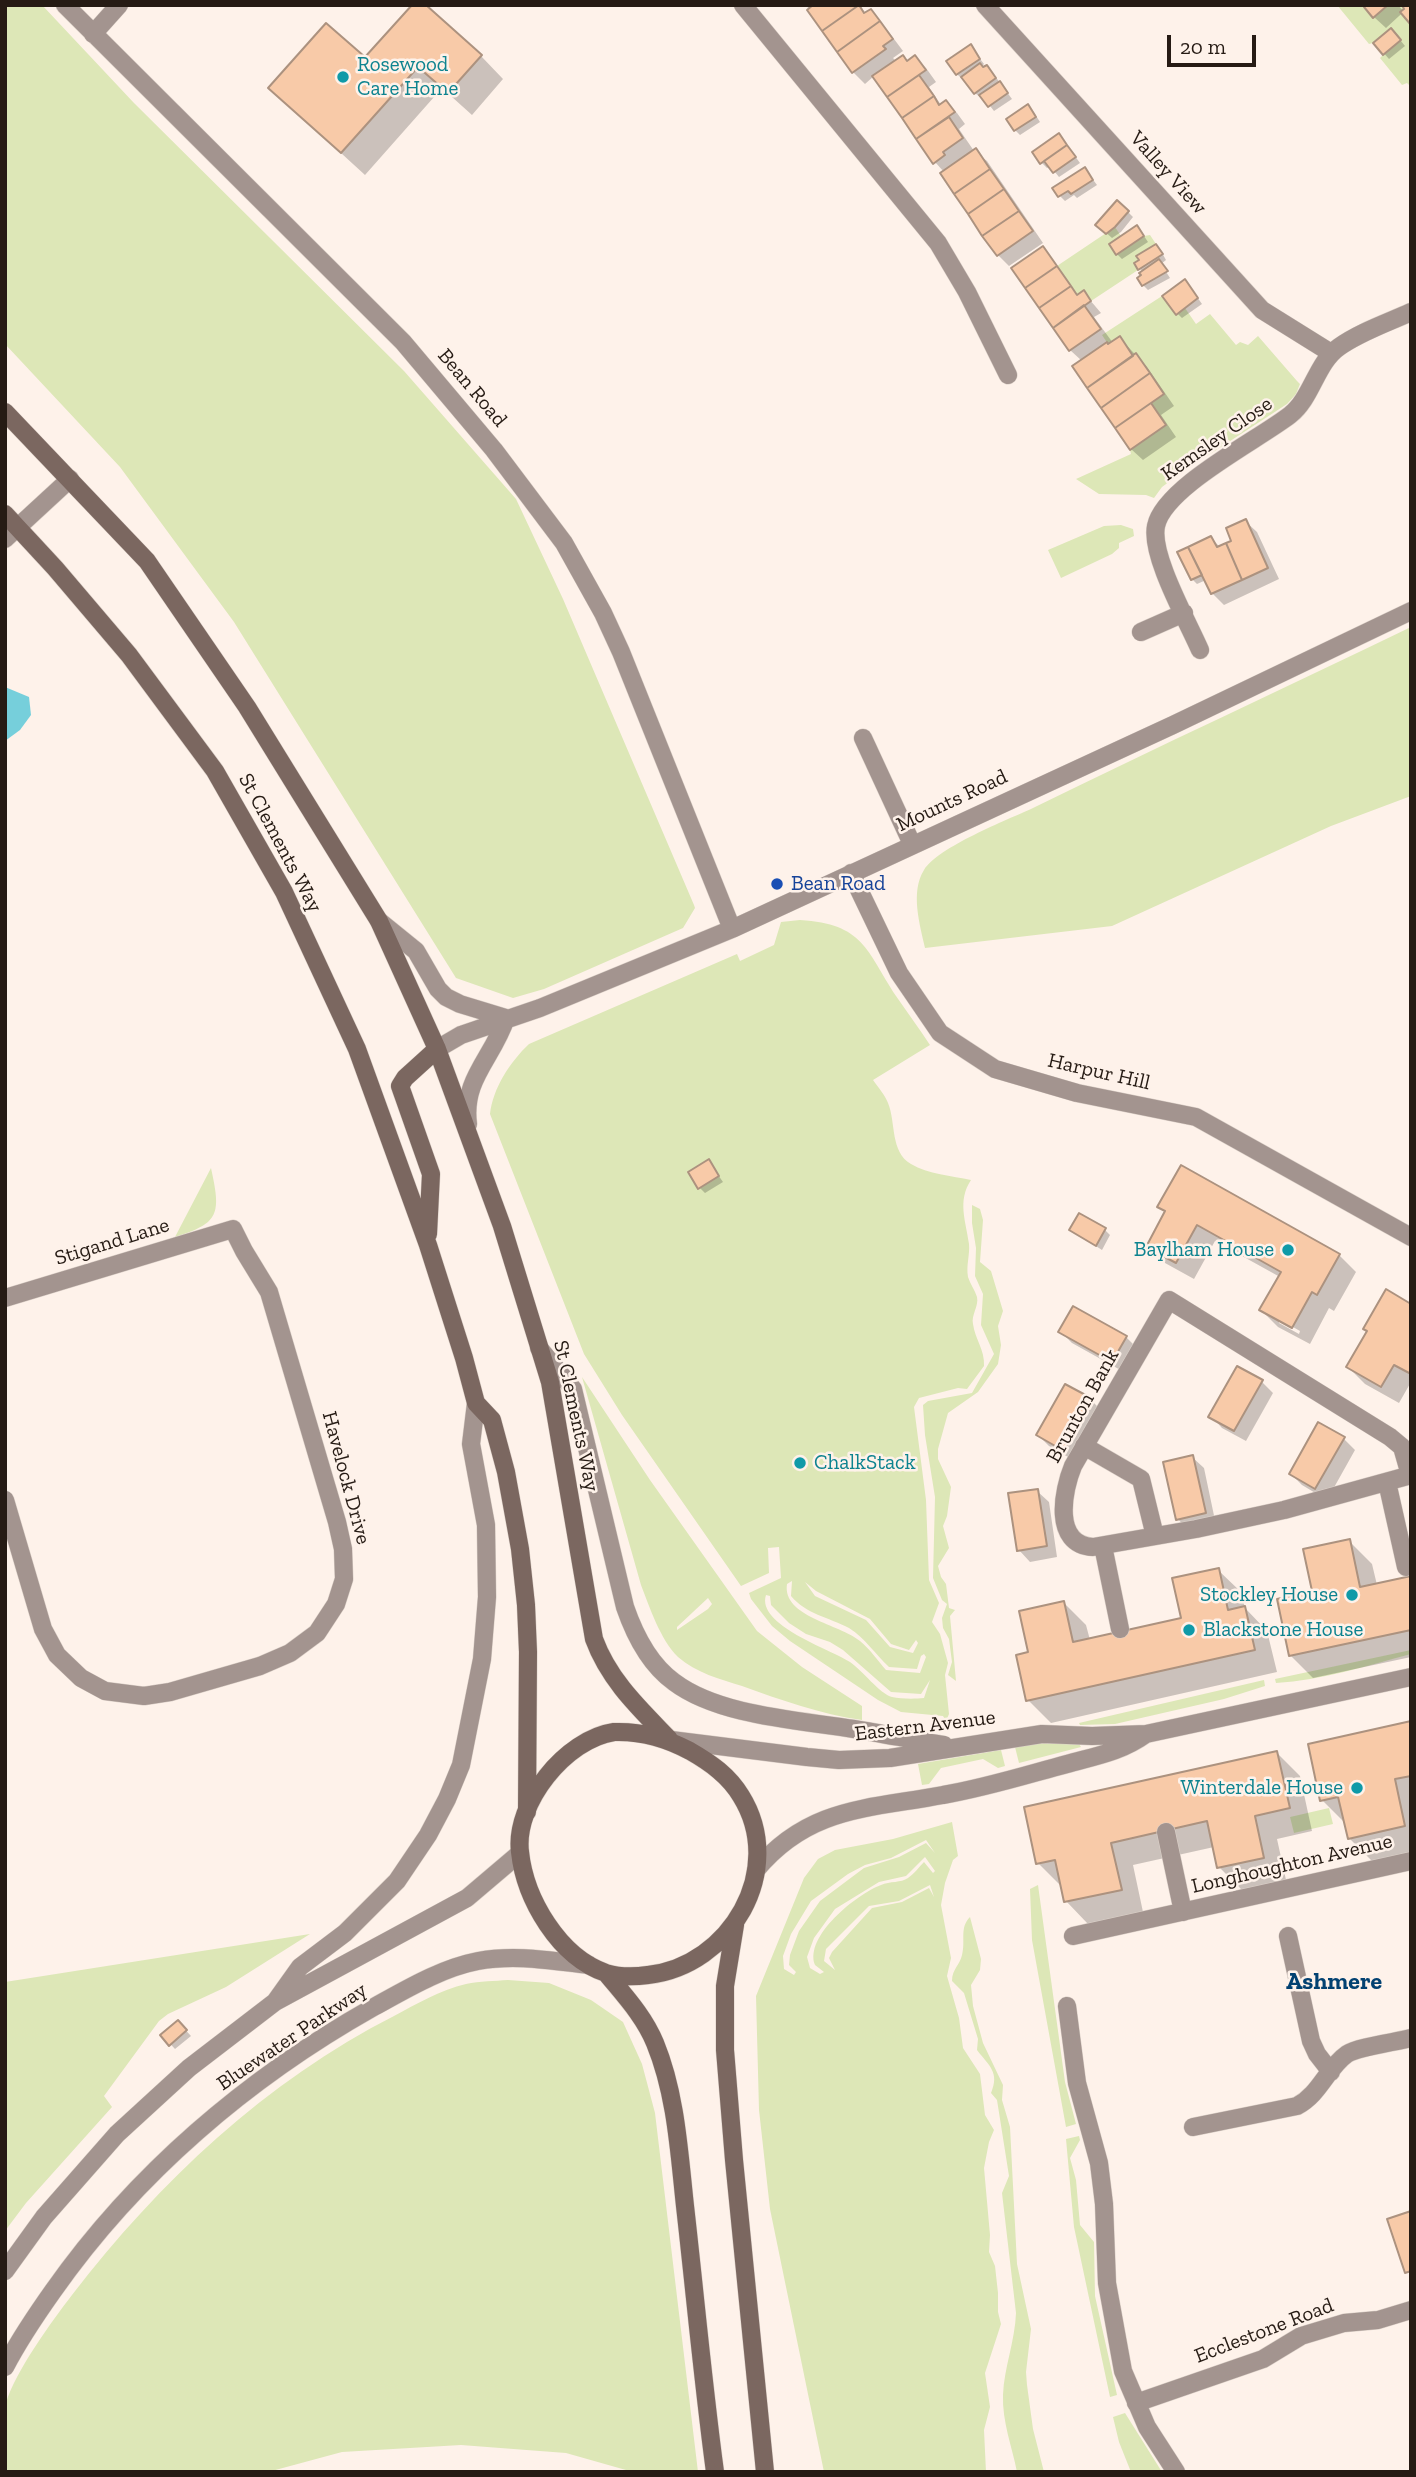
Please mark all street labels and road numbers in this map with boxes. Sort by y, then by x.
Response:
street label: Valley View [1124,126,1212,220]
street label: Bean Road [432,344,512,432]
street label: Kemsley Close [1157,391,1277,487]
street label: Mounts Road [893,764,1011,838]
street label: St Clements Way [233,769,327,917]
street label: Harpur Hill [1045,1048,1153,1096]
street label: Stigand Lane [52,1213,172,1271]
street label: St Clements Way [548,1338,604,1494]
street label: Brunton Bank [1041,1345,1125,1467]
street label: Havelock Drive [316,1409,376,1547]
street label: Eastern Avenue [853,1705,997,1747]
street label: Longhoughton Avenue [1189,1829,1395,1899]
street label: Bluewater Parkway [212,1978,372,2096]
street label: Ecclestone Road [1191,2293,1337,2369]

